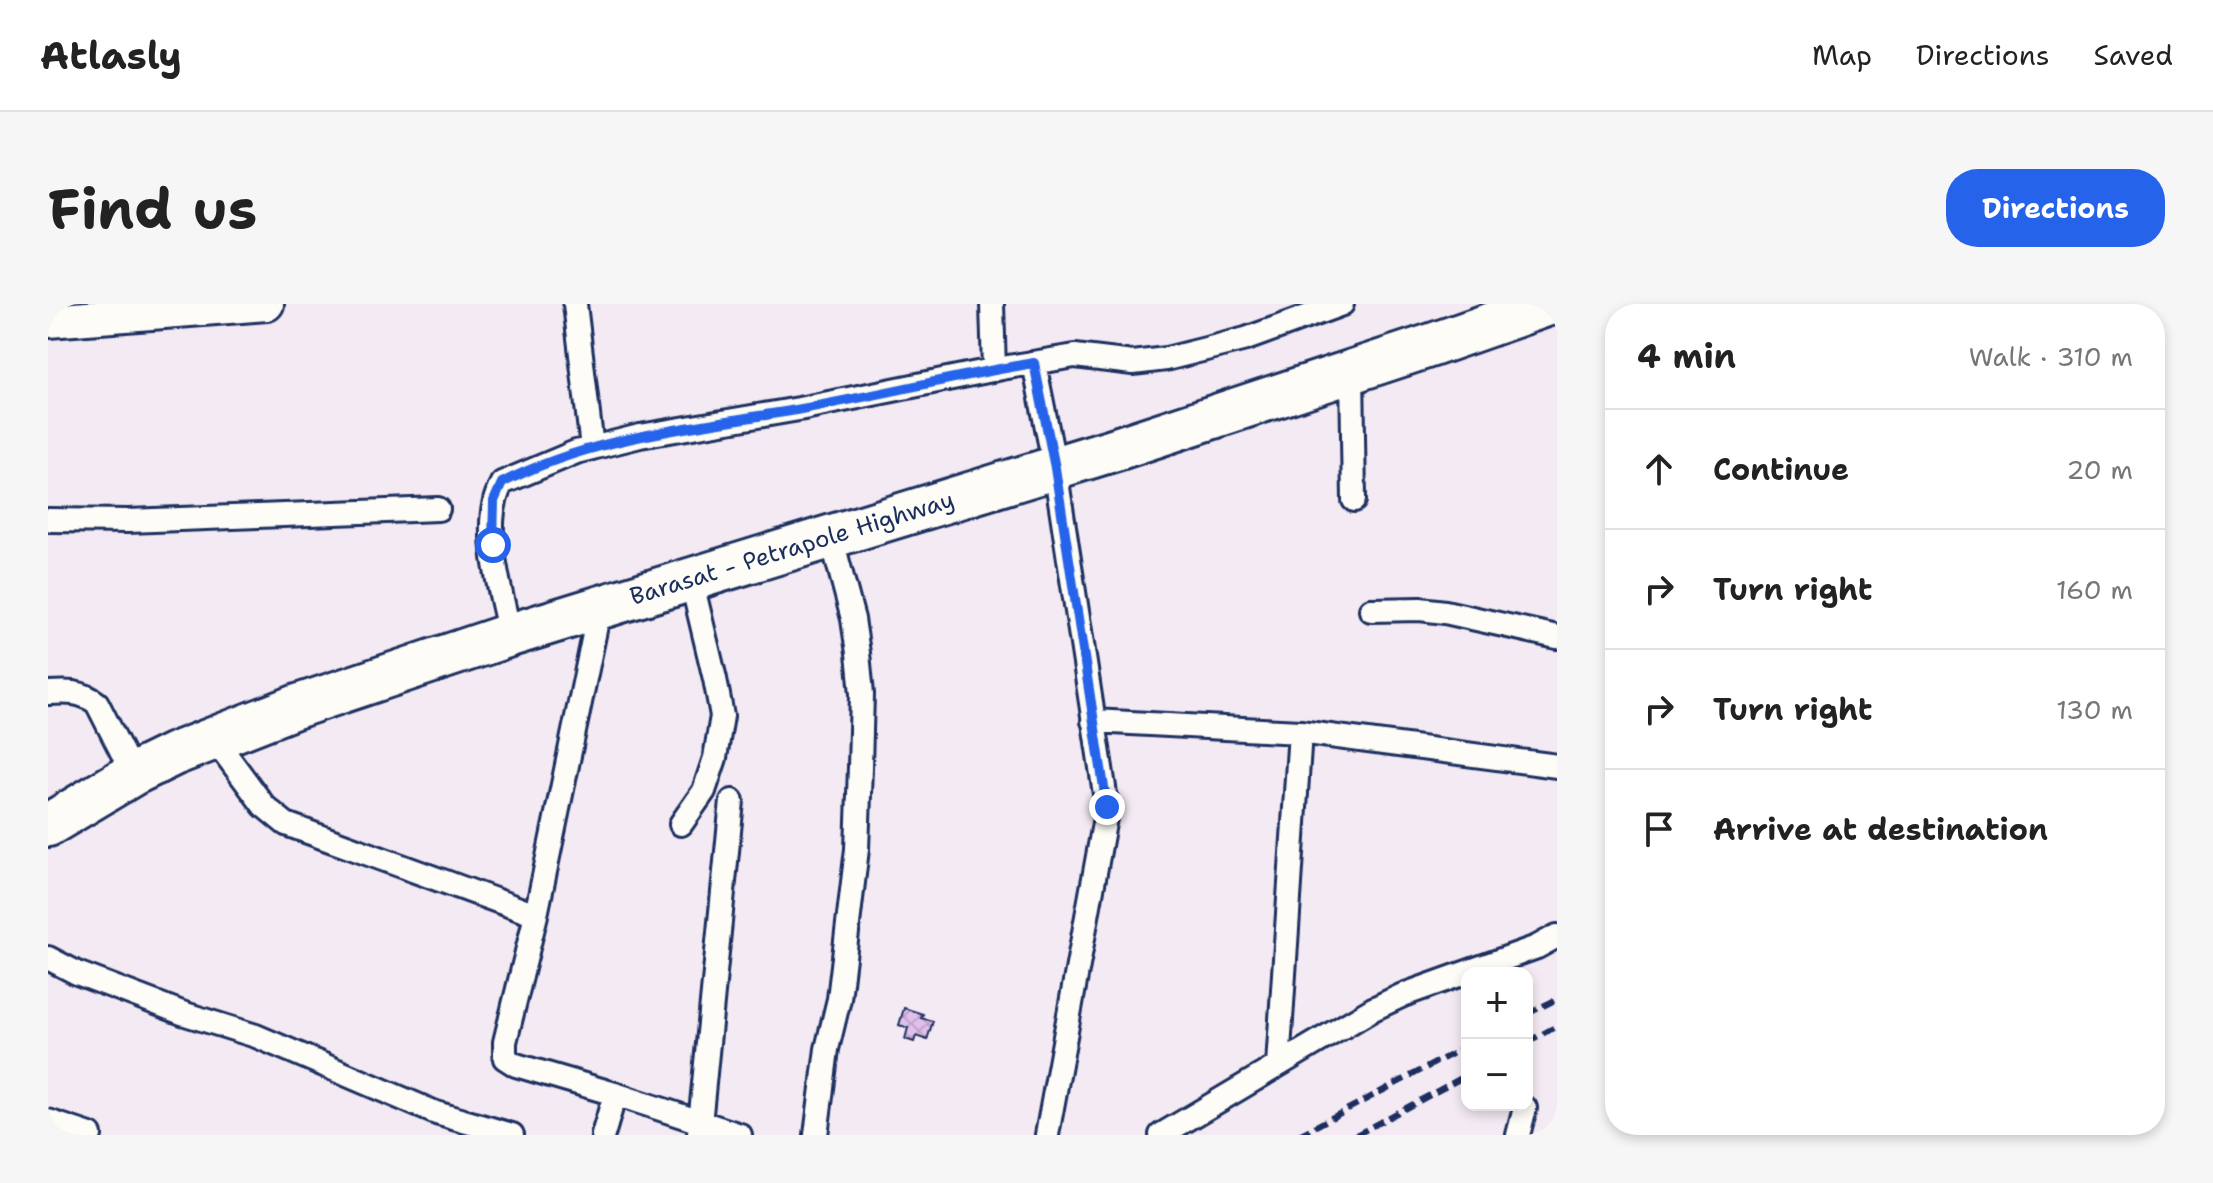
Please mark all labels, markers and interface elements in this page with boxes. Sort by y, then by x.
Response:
text: Atlasly [40,30,182,81]
text: Map [1812,36,1872,74]
text: Directions [1916,36,2050,74]
text: Saved [2094,36,2173,74]
button: Directions [1946,169,2165,247]
text: Find us [48,171,257,246]
text: 4 min [1637,333,1736,379]
text: Walk · 310 m [1969,339,2133,374]
icon: ahead [1637,447,1681,491]
text: Continue [1713,449,1849,490]
text: 20 m [2066,452,2133,487]
street label: Barasat - Petrapole Highway [626,483,958,613]
route start [475,527,511,563]
icon: right [1637,567,1681,611]
text: Turn right [1713,569,1872,610]
text: 160 m [2056,572,2133,607]
icon: right [1637,687,1681,731]
text: Turn right [1713,689,1872,730]
text: 130 m [2056,692,2133,727]
route end [1089,789,1125,825]
icon: arrive [1637,807,1681,851]
text: Arrive at destination [1713,809,2048,850]
map controls [1461,967,1533,1111]
button: + [1461,967,1533,1039]
button: − [1461,1039,1533,1111]

